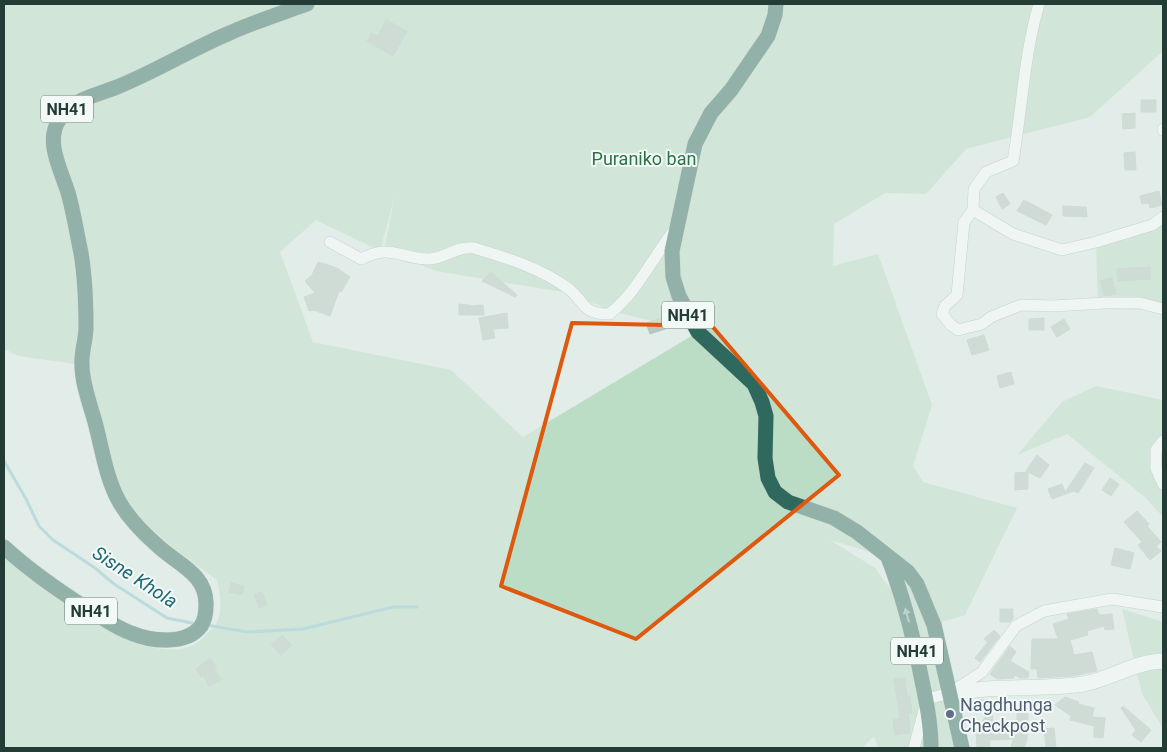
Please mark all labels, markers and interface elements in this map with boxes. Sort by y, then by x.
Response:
road number: NH41 [41,96,93,122]
park label: Puraniko ban [592,148,696,169]
road number: NH41 [662,302,714,328]
water label: Sisne Khola [88,541,182,613]
road number: NH41 [65,598,117,624]
one-way arrow [903,607,911,622]
road number: NH41 [891,637,943,664]
place label: Nagdhunga Checkpost [960,694,1053,736]
marker: Nagdhunga Checkpost [944,708,956,720]

